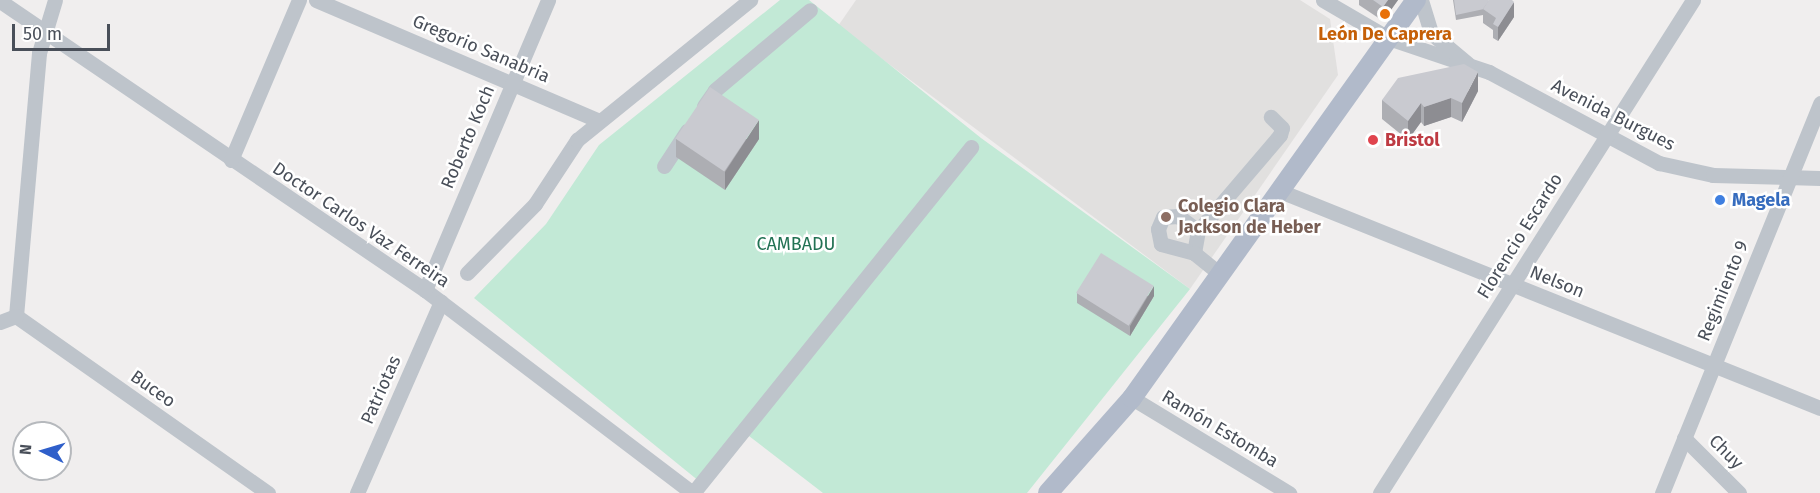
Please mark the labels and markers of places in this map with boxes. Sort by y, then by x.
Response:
marker: León De Caprera [1378,7,1392,21]
place label: León De Caprera [1318,23,1452,45]
place label: Bristol [1385,129,1440,151]
marker: Bristol [1366,133,1380,147]
place label: Magela [1732,189,1790,211]
marker: Magela [1713,193,1727,207]
place label: Colegio Clara Jackson de Heber [1178,196,1321,238]
marker: Colegio Clara Jackson de Heber [1159,210,1173,224]

